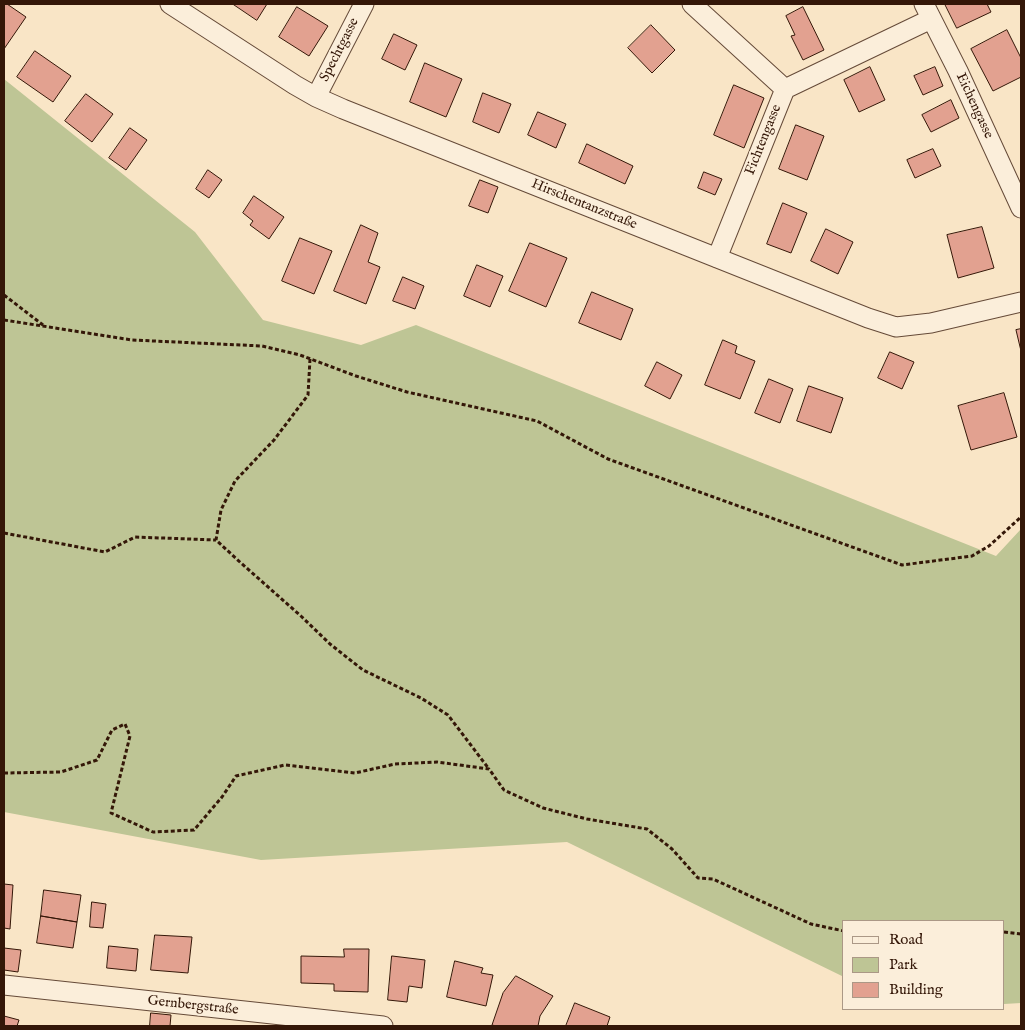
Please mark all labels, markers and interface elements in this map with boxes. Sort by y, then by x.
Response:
street label: Spechtgasse [317,15,363,85]
street label: Eichengasse [951,70,997,142]
street label: Fichtengasse [742,102,786,178]
street label: Hirschentanzstraße [529,176,639,234]
legend [842,920,1005,1010]
text: Road [889,930,923,949]
text: Park [889,955,918,974]
text: Building [889,980,943,999]
street label: Gernbergstraße [147,993,239,1019]

